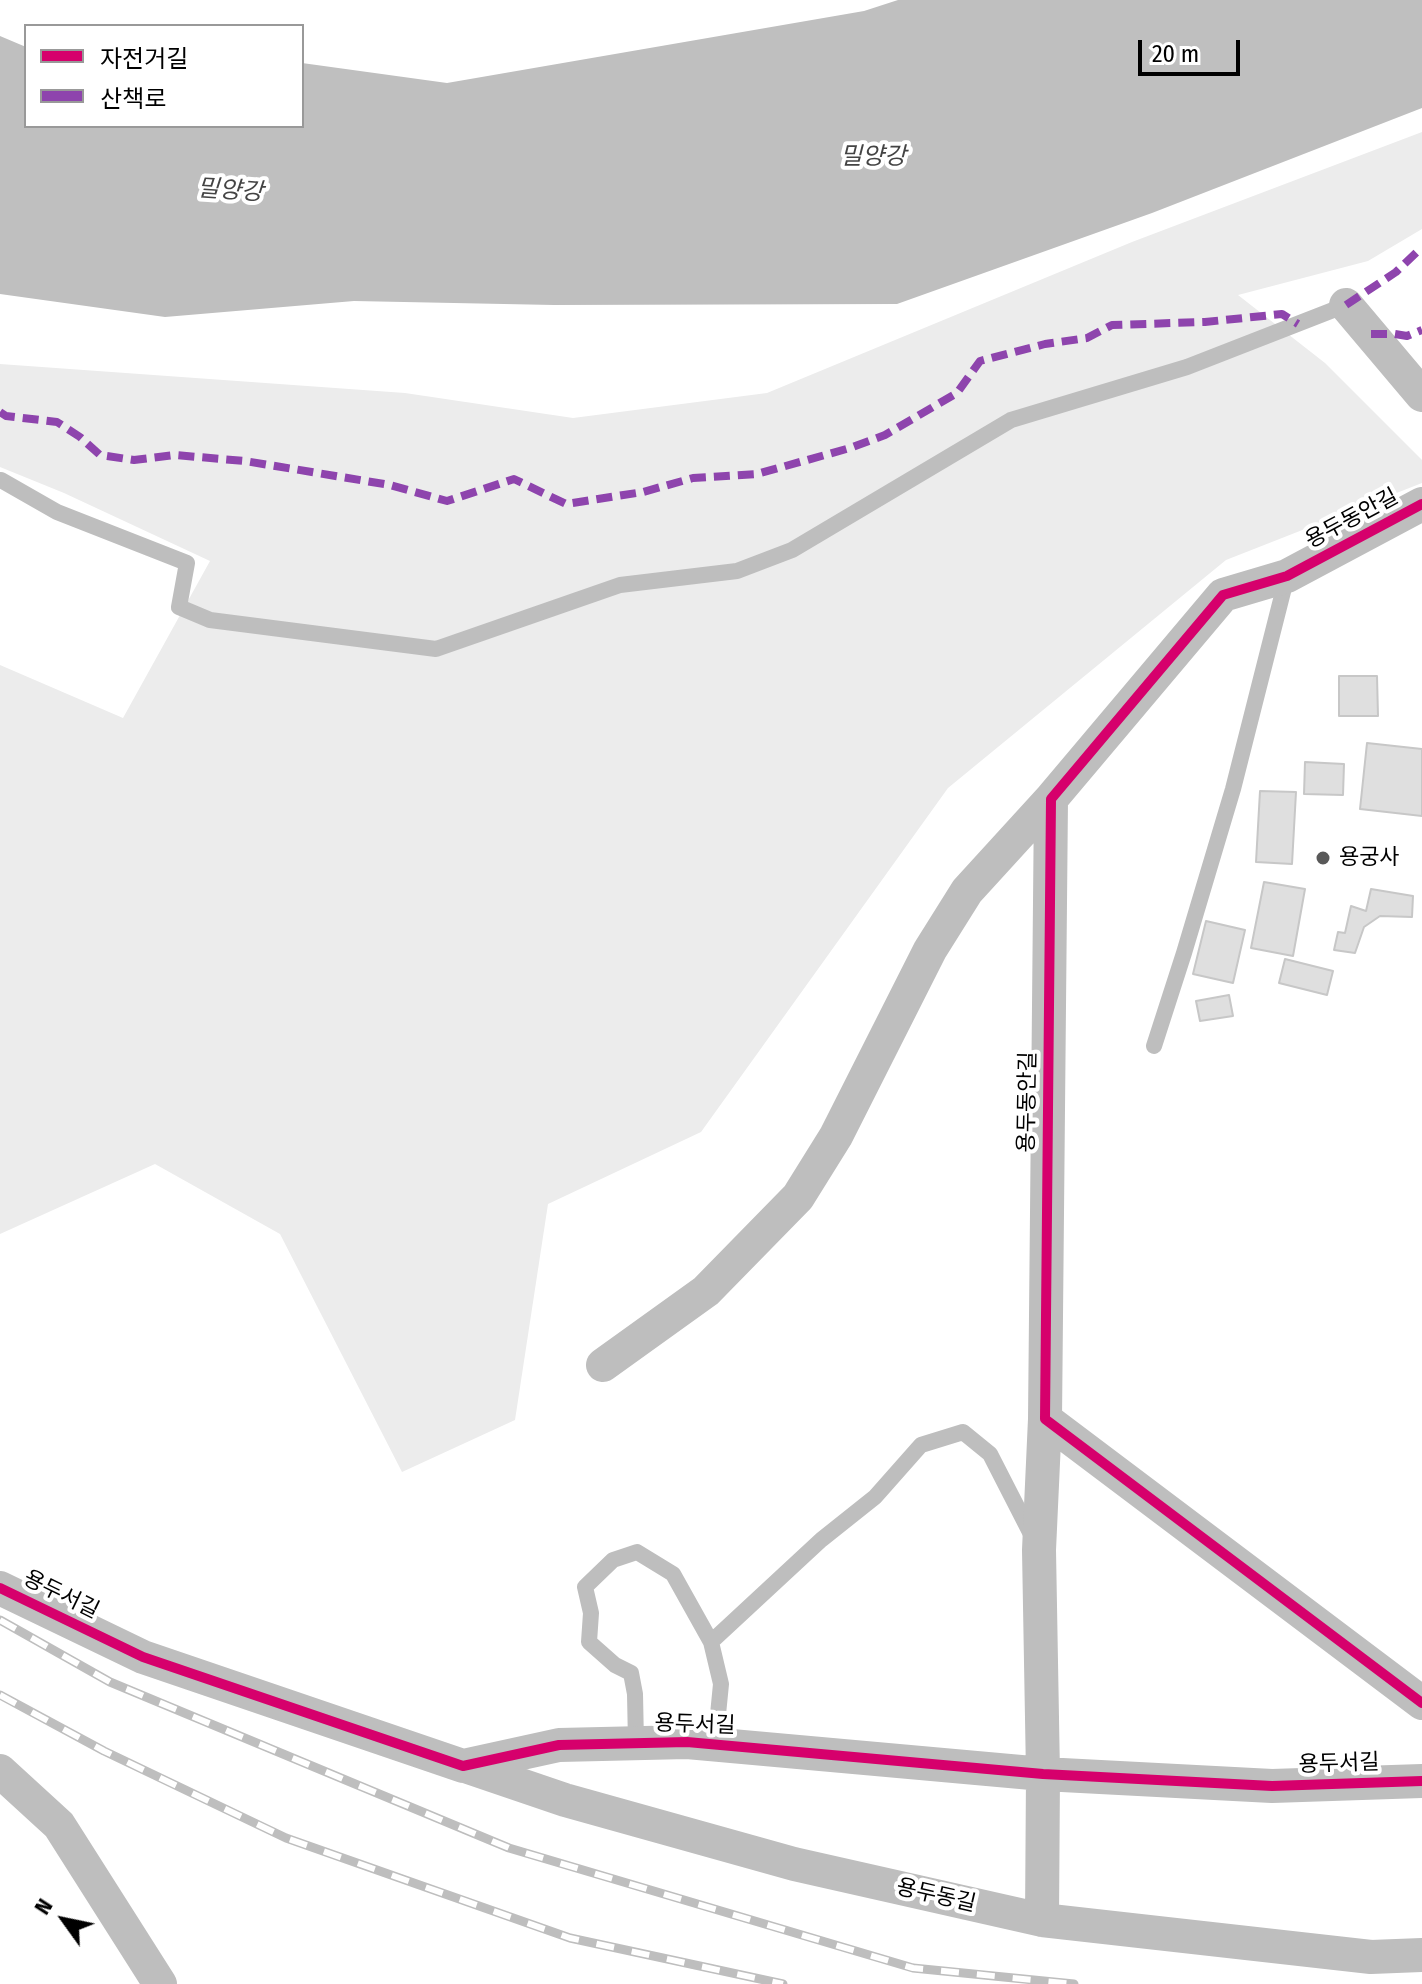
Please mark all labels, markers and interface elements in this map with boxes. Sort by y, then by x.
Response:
legend [24,24,304,128]
scale bar [1142,24,1244,74]
text: 20 m [1152,40,1199,68]
text: 자전거길 [100,45,188,73]
text: 산책로 [100,85,166,113]
water label: 밀양강 [840,143,906,171]
water label: 밀양강 [196,174,264,208]
street label: 용두동안길 [1301,484,1403,554]
place label: 용궁사 [1339,845,1400,871]
marker: 용궁사 [1314,849,1332,867]
street label: 용두동안길 [1014,1051,1042,1153]
street label: 용두서길 [19,1565,103,1625]
street label: 용두서길 [654,1710,736,1740]
street label: 용두서길 [1298,1749,1380,1779]
street label: 용두동길 [894,1874,978,1918]
north arrow [24,1880,104,1960]
text: N [29,1894,58,1920]

